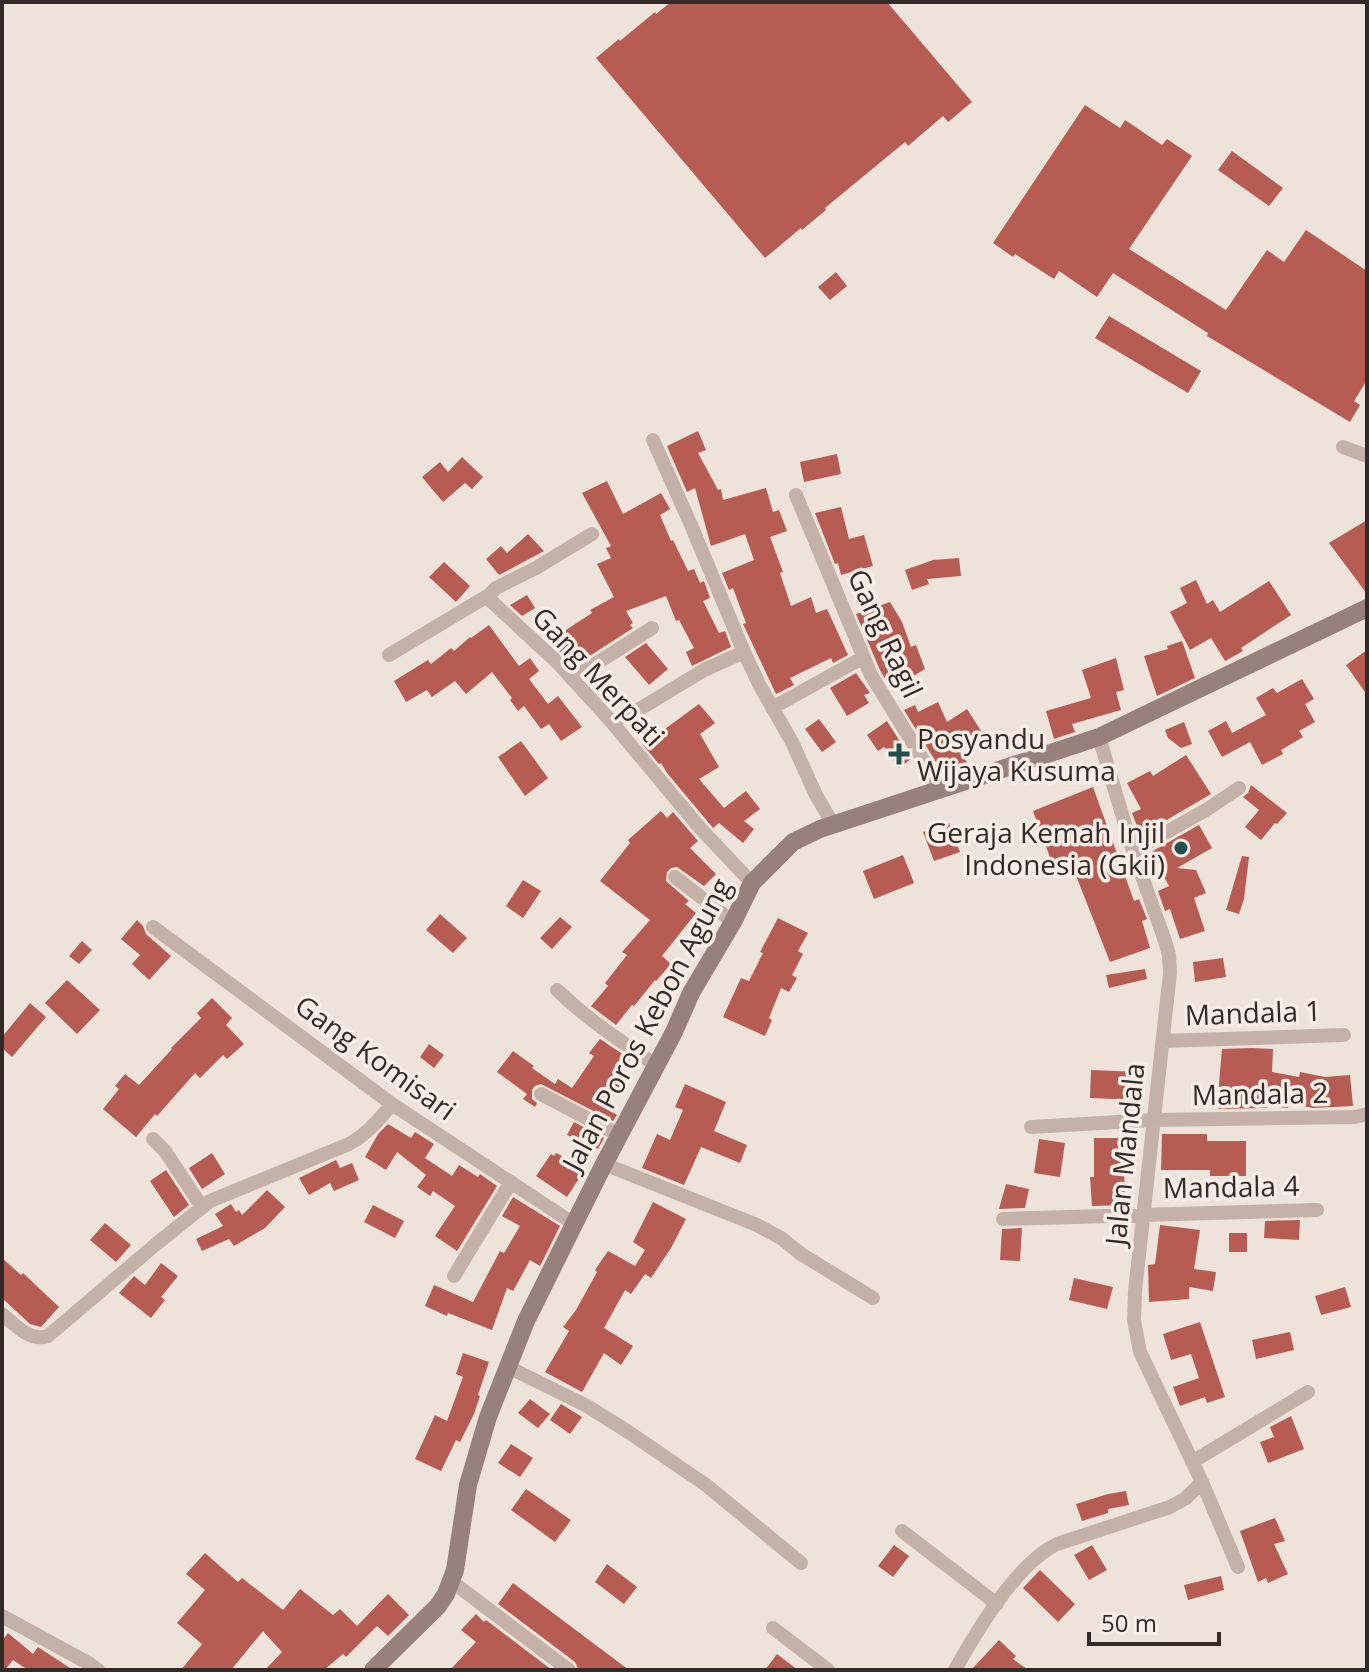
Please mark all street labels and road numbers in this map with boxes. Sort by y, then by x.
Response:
street label: Gang Ragil [840,563,932,703]
street label: Gang Merpati [525,598,673,754]
street label: Jalan Poros Kebon Agung [551,871,739,1180]
street label: Gang Komisari [288,986,464,1128]
street label: Mandala 1 [1184,991,1322,1033]
street label: Jalan Mandala [1095,1061,1152,1250]
street label: Mandala 2 [1191,1073,1329,1113]
street label: Mandala 4 [1162,1166,1300,1206]

